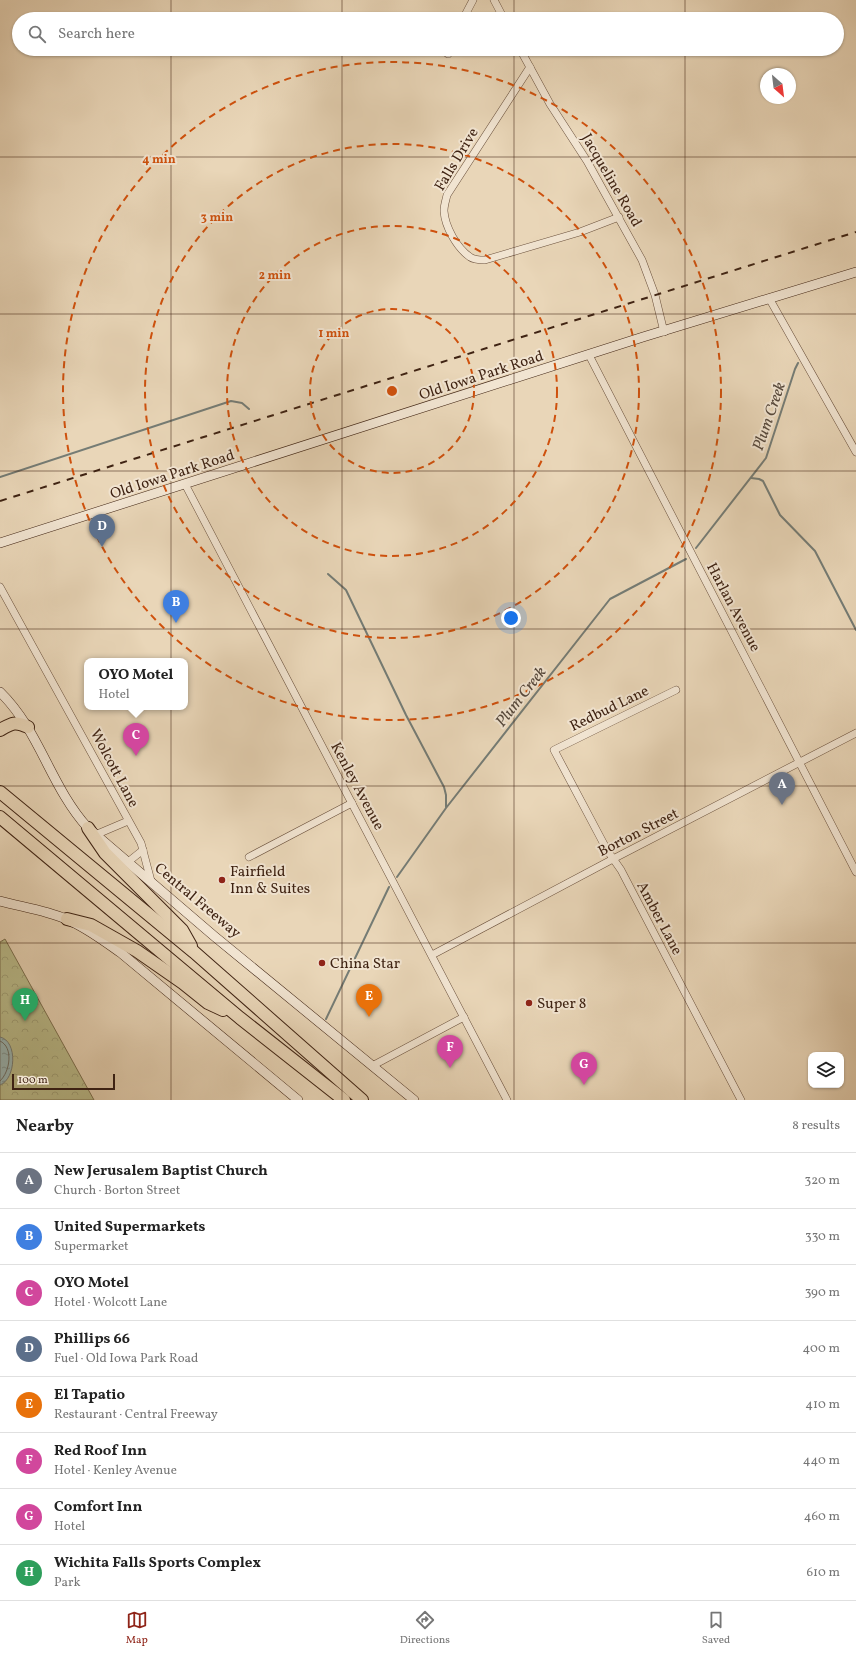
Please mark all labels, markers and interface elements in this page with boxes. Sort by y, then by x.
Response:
search box [12,12,844,56]
icon: search [26,23,48,45]
text: Search here [58,24,135,45]
north arrow [760,68,796,104]
street label: Falls Drive [430,124,484,195]
street label: Jacqueline Road [575,130,646,231]
text: 4 min [142,152,176,168]
text: 3 min [201,210,233,226]
text: 2 min [259,268,291,284]
text: 1 min [319,326,350,342]
street label: Old Iowa Park Road [417,346,546,406]
water label: Plum Creek [748,379,792,454]
centre of rings [385,384,399,398]
street label: Old Iowa Park Road [108,445,237,505]
pin: D [89,514,115,547]
street label: Harlan Avenue [700,559,765,656]
pin: B [163,590,189,623]
your location [501,608,521,628]
popup [84,658,188,710]
water label: Plum Creek [491,662,553,732]
text: OYO Motel [99,665,173,686]
street label: Redbud Lane [567,681,653,738]
text: Hotel [99,686,130,704]
pin: C [123,723,149,756]
street label: Wolcott Lane [84,726,143,812]
street label: Kenley Avenue [325,739,389,834]
pin: A [769,772,795,805]
street label: Borton Street [595,804,683,863]
street label: Central Freeway [149,859,245,944]
place label: Fairfield Inn & Suites [230,862,310,900]
marker: Fairfield Inn & Suites [217,875,227,885]
street label: Amber Lane [631,878,687,959]
place label: China Star [330,954,400,975]
marker: China Star [317,958,327,968]
pin: E [356,984,382,1017]
pin: H [12,988,38,1021]
place label: Super 8 [537,994,586,1015]
marker: Super 8 [524,998,534,1008]
pin: F [437,1035,463,1068]
pin: G [571,1052,597,1085]
map controls [808,1052,844,1088]
button: layers [808,1052,844,1088]
scale bar [12,1072,115,1091]
text: 100 m [18,1073,48,1088]
text: Nearby [16,1115,74,1138]
text: 8 results [792,1117,840,1135]
text: New Jerusalem Baptist Church [54,1161,268,1182]
text: A [24,1172,34,1190]
text: 320 m [805,1172,840,1190]
text: Church · Borton Street [54,1182,180,1200]
text: United Supermarkets [54,1217,206,1238]
text: B [25,1228,33,1246]
text: 330 m [805,1228,840,1246]
text: Supermarket [54,1238,129,1256]
text: OYO Motel [54,1273,129,1294]
text: C [25,1284,33,1302]
text: 390 m [805,1284,840,1302]
text: Hotel · Wolcott Lane [54,1294,167,1312]
text: Phillips 66 [54,1329,130,1350]
text: D [24,1340,34,1358]
text: 400 m [803,1340,840,1358]
text: Fuel · Old Iowa Park Road [54,1350,198,1368]
text: El Tapatio [54,1385,125,1406]
text: E [25,1396,33,1414]
text: 410 m [805,1396,840,1414]
text: Restaurant · Central Freeway [54,1406,218,1424]
text: Red Roof Inn [54,1441,147,1462]
text: F [25,1452,33,1470]
text: 440 m [803,1452,840,1470]
text: Hotel · Kenley Avenue [54,1462,177,1480]
text: Comfort Inn [54,1497,142,1518]
text: G [24,1508,34,1526]
text: 460 m [804,1508,840,1526]
text: Hotel [54,1518,85,1536]
text: Wichita Falls Sports Complex [54,1553,261,1574]
text: H [24,1564,34,1582]
text: 610 m [806,1564,840,1582]
text: Park [54,1574,81,1592]
tab: Map [126,1609,148,1648]
tab: Directions [400,1609,450,1648]
tab: Saved [702,1609,730,1648]

